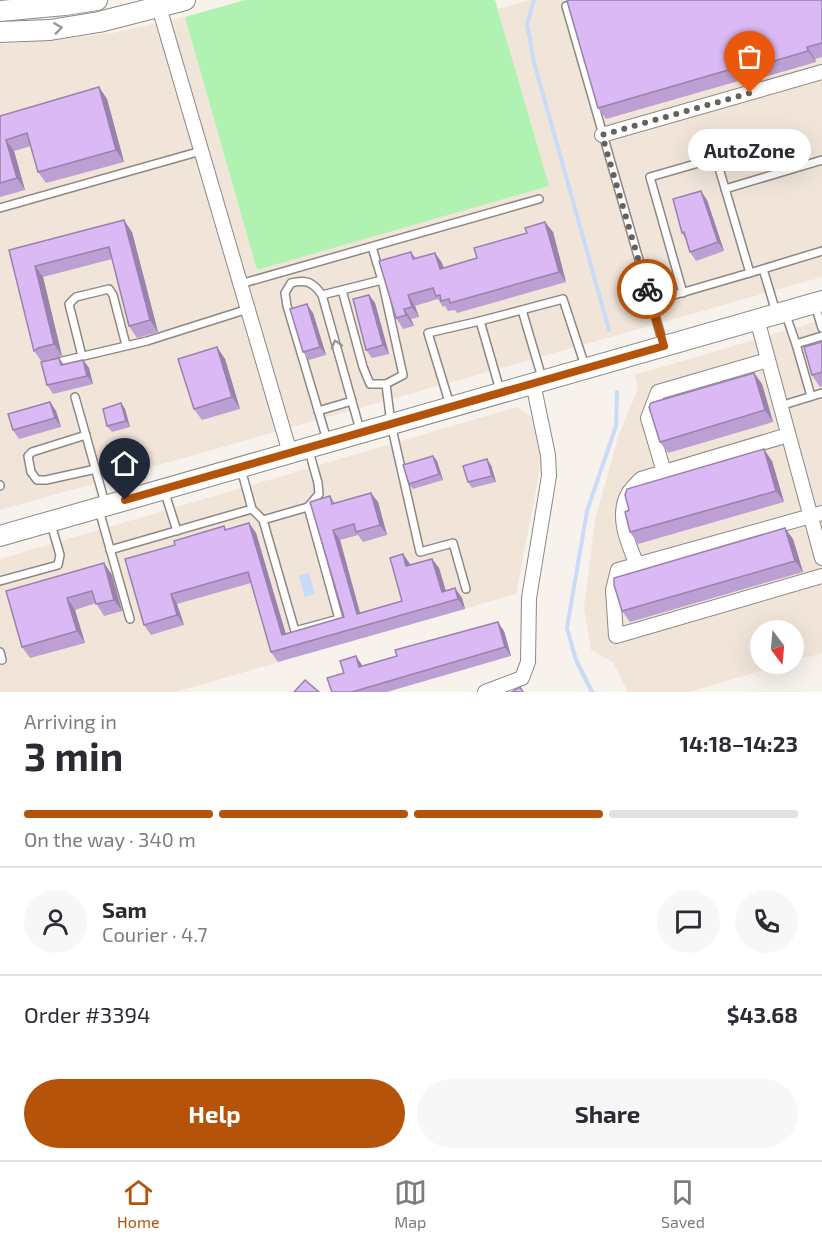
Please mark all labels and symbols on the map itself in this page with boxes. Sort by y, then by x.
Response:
one-way arrow [54,23,63,35]
pin [724,31,775,93]
callout: AutoZone [688,129,812,171]
courier [617,259,677,319]
one-way arrow [331,339,343,350]
pin [99,438,150,500]
north arrow [750,620,804,674]

